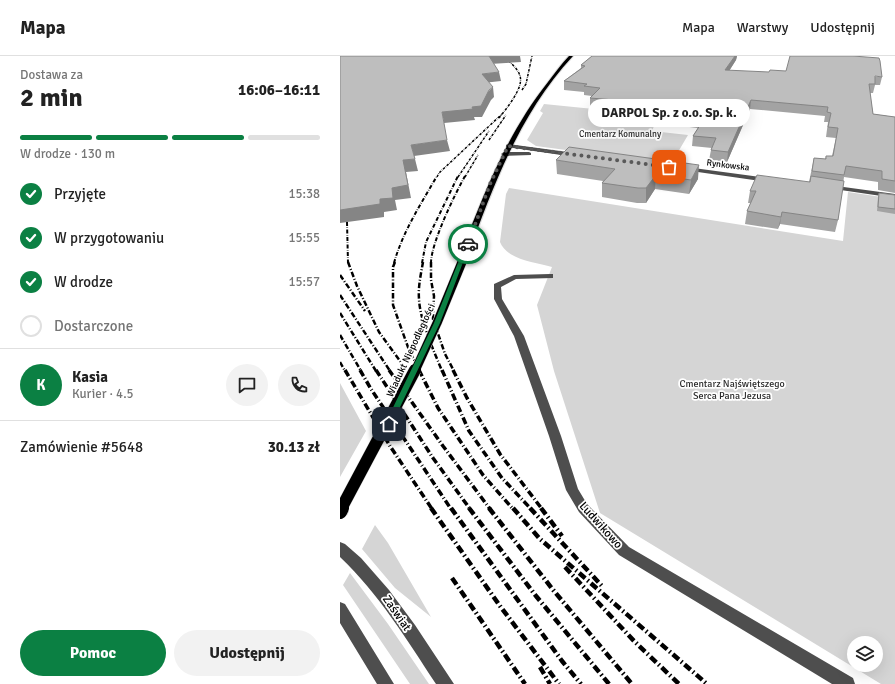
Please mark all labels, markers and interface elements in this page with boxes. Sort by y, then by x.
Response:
text: Mapa [20,16,66,40]
text: Mapa [682,19,715,36]
text: Warstwy [737,19,788,36]
text: Udostępnij [810,19,875,36]
text: Dostawa za [20,67,83,83]
text: 16:06–16:11 [238,81,320,99]
text: 2 min [20,82,83,114]
callout: DARPOL Sp. z o.o. Sp. k. [588,99,750,127]
text: DARPOL Sp. z o.o. Sp. k. [601,105,737,121]
park label: Cmentarz Komunalny [579,129,662,140]
text: W drodze · 130 m [20,146,115,162]
pin [652,150,686,184]
icon: bag [658,156,680,178]
street label: Rynkowska [706,157,750,174]
icon: check [20,183,42,205]
text: Przyjęte [54,185,106,203]
text: 15:38 [288,186,320,202]
courier [448,224,488,264]
icon: check [20,227,42,249]
text: W przygotowaniu [54,229,164,247]
text: 15:55 [288,230,320,246]
icon: car [457,233,479,255]
icon: check [20,271,42,293]
text: W drodze [54,273,113,291]
text: 15:57 [288,274,320,290]
street label: Wiadukt Niepodległości [384,302,438,399]
text: Dostarczone [54,317,133,335]
button: chat [226,364,268,406]
button: phone [278,364,320,406]
text: Kasia [72,368,108,386]
text: K [36,376,46,394]
park label: Cmentarz Najświętszego Serca Pana Jezusa [679,378,785,402]
text: Kurier · 4.5 [72,386,134,402]
pin [372,407,406,441]
icon: home [378,413,400,435]
text: Zamówienie #5648 [20,438,143,456]
text: 30.13 zł [268,438,320,456]
street label: Ludwikowo [576,499,625,552]
street label: Zaświat [379,593,414,634]
button: Pomoc [20,630,166,676]
button: Udostępnij [174,630,320,676]
map controls [847,636,883,672]
button: layers [847,636,883,672]

